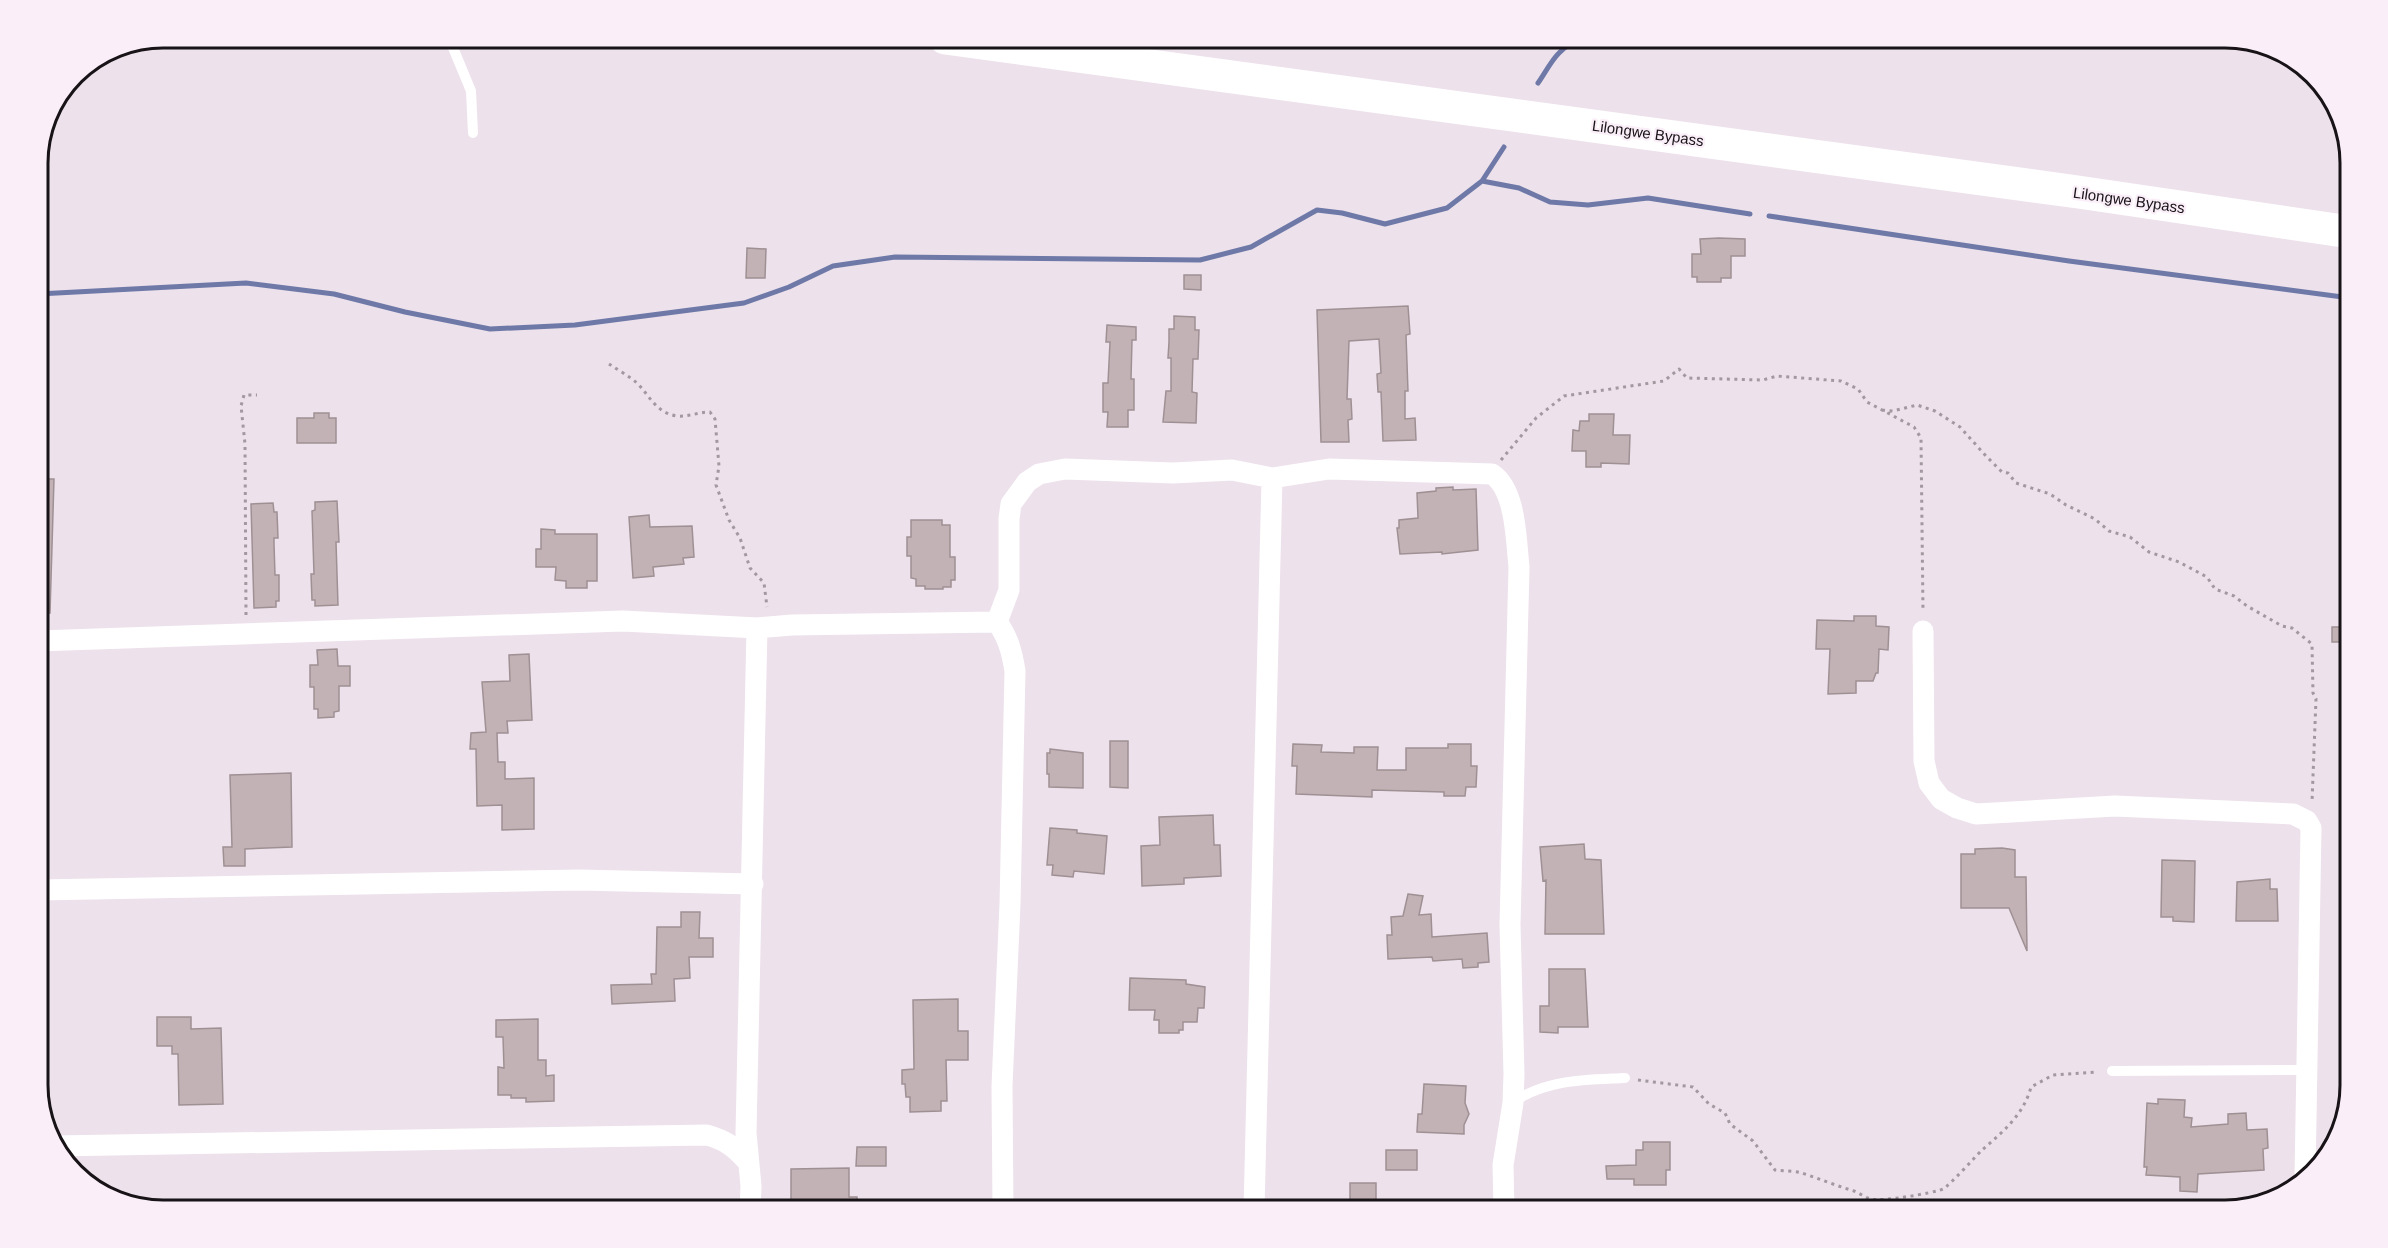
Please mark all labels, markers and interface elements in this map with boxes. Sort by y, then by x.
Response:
street label: Lilongwe Bypass [1591,117,1705,149]
street label: Lilongwe Bypass [2072,184,2186,216]

